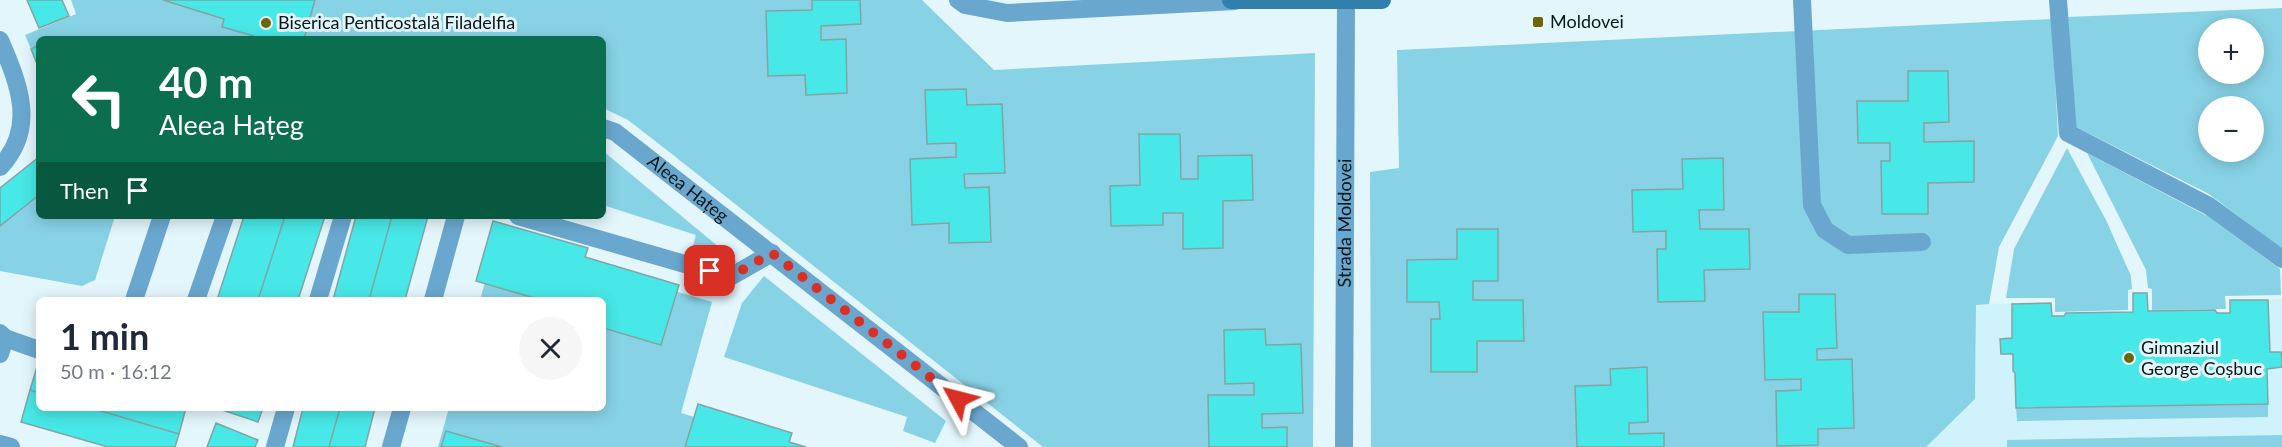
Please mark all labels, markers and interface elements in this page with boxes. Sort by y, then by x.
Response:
place label: Moldovei [1550,10,1624,32]
place label: Biserica Penticostală Filadelfia [278,11,515,33]
marker: Moldovei [1531,15,1545,29]
marker: Biserica Penticostală Filadelfia [259,16,273,30]
map controls [2198,18,2264,162]
button: + [2198,18,2264,84]
text: 40 m [159,57,253,107]
icon: left [60,60,138,138]
button: − [2198,96,2264,162]
text: Aleea Hațeg [159,108,304,141]
street label: Aleea Hațeg [644,150,733,226]
street label: Strada Moldovei [1333,159,1355,287]
icon: arrive [121,174,154,207]
text: Then [60,177,109,204]
pin [684,245,735,296]
icon: arrive [693,254,726,287]
text: 1 min [60,314,149,358]
button: close [519,317,582,380]
place label: Gimnaziul George Coșbuc [2141,336,2262,379]
marker: Gimnaziul George Coșbuc [2122,351,2136,365]
text: 50 m · 16:12 [60,359,172,383]
position arrow [926,367,990,431]

